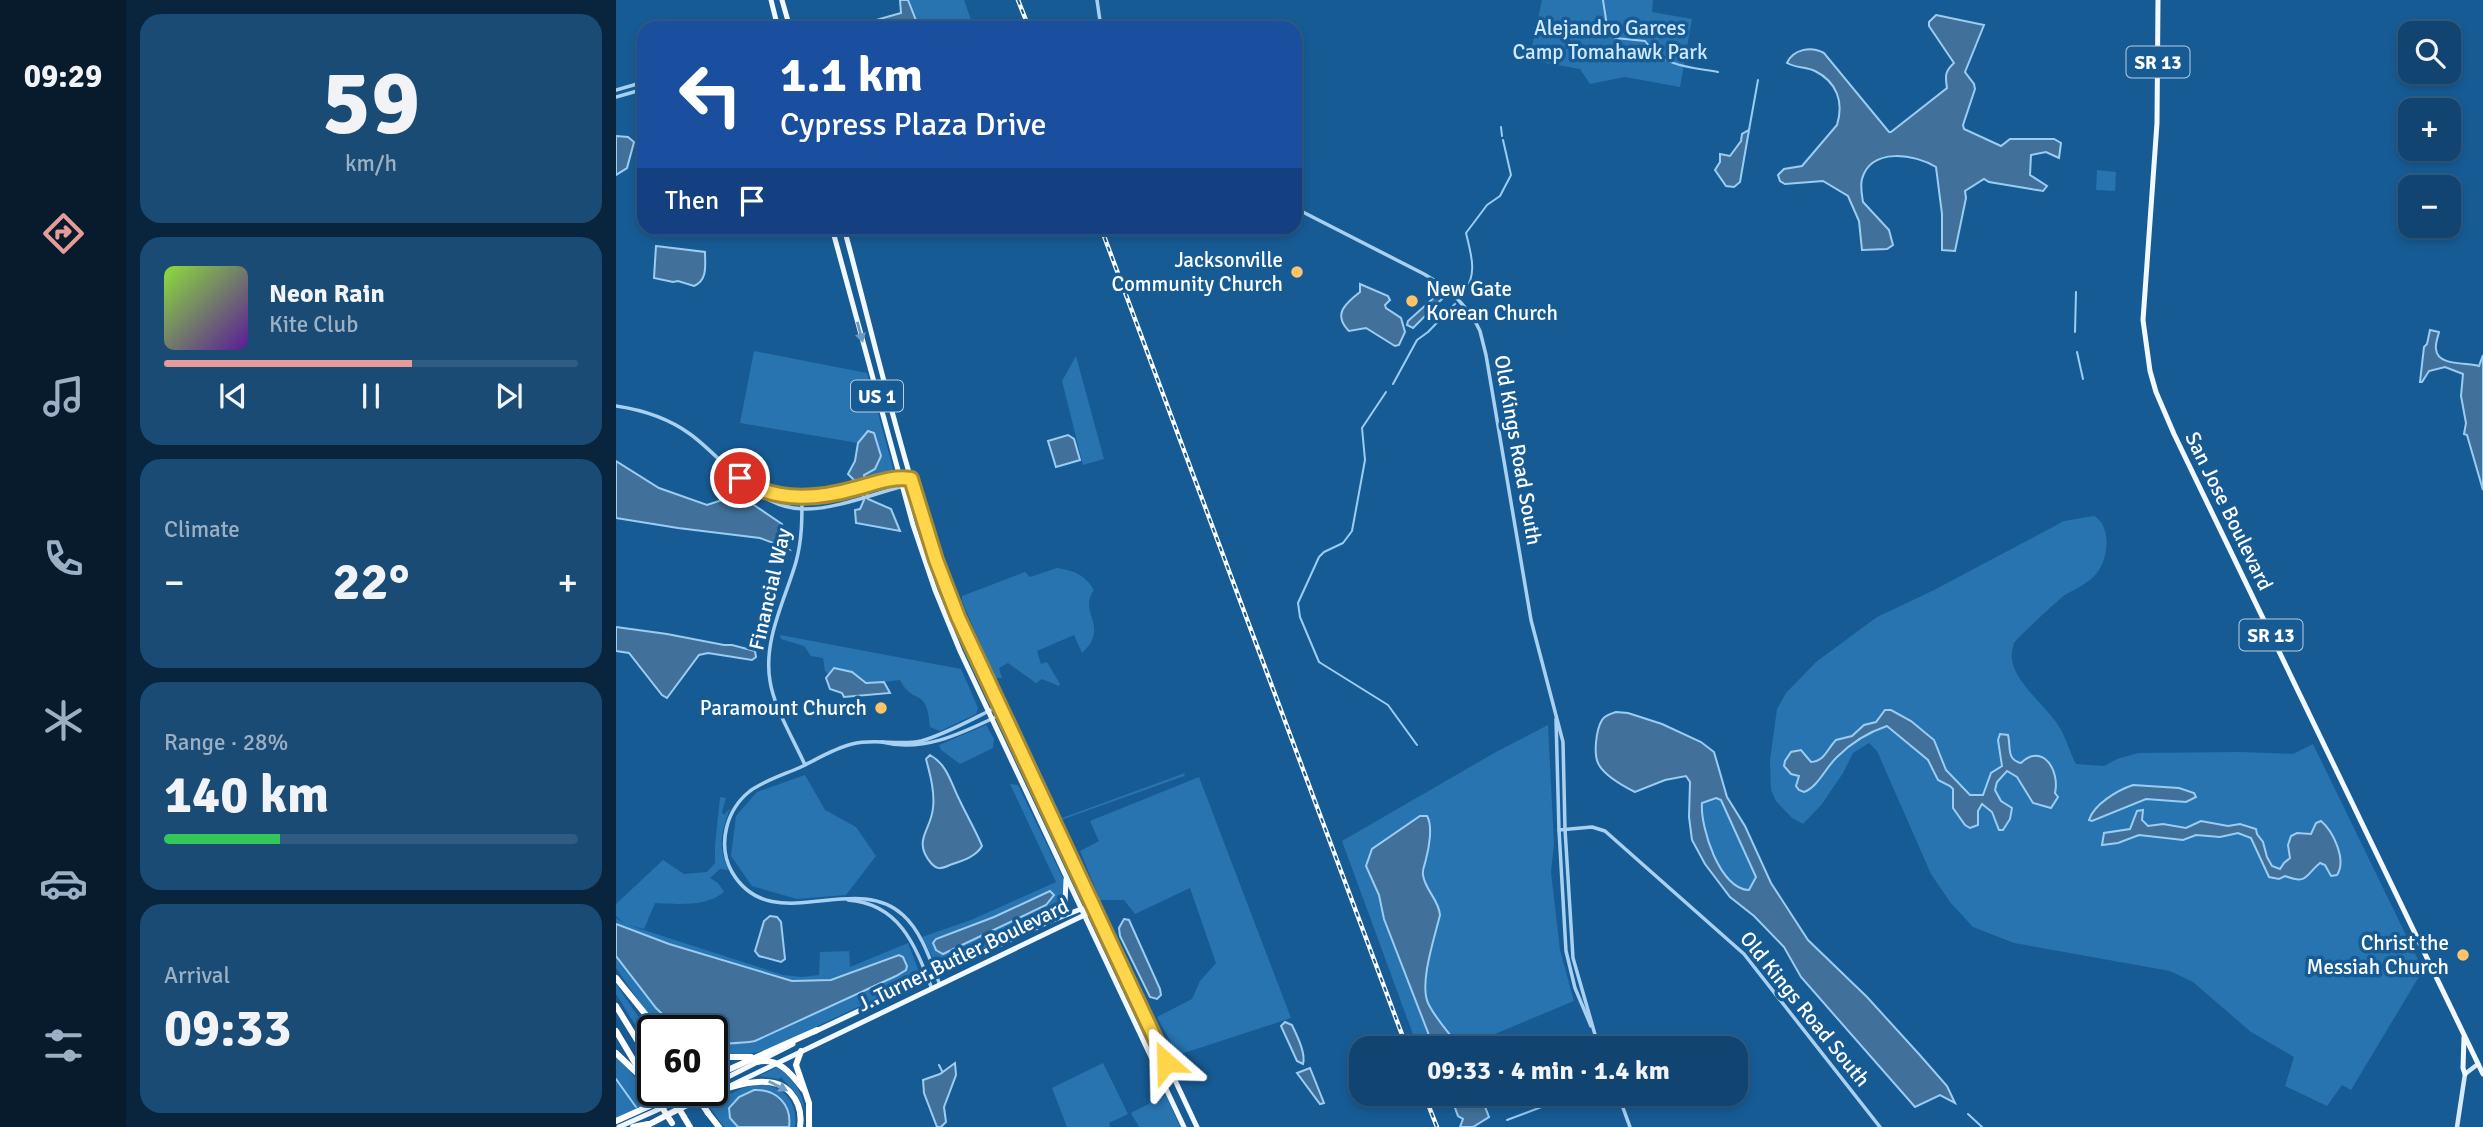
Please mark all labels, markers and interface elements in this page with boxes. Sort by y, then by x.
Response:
park label: Alejandro Garces Camp Tomahawk Park [1512,15,1708,65]
map controls [2398,21,2461,238]
button: search [2398,21,2461,84]
text: 1.1 km [780,45,923,105]
road number: SR 13 [2126,46,2190,78]
text: 59 [322,47,420,160]
icon: left [665,49,756,140]
text: 09:29 [24,57,102,96]
button: + [2398,98,2461,161]
text: Cypress Plaza Drive [780,105,1046,144]
text: km/h [345,149,397,178]
button: − [2398,175,2461,238]
icon: arrive [733,182,771,220]
text: Then [665,185,719,217]
icon: directions [39,209,88,258]
place label: Jacksonville Community Church [1111,247,1283,297]
marker: Jacksonville Community Church [1289,264,1305,280]
place label: New Gate Korean Church [1426,276,1558,326]
text: Neon Rain [269,278,385,310]
marker: New Gate Korean Church [1404,293,1420,309]
text: Kite Club [269,310,358,339]
one-way arrow [855,321,866,343]
street label: Old Kings Road South [1488,353,1548,547]
icon: music [39,372,88,421]
icon: previous [214,377,252,415]
icon: pause [352,377,390,415]
icon: next [490,377,528,415]
road number: US 1 [851,380,903,412]
street label: San Jose Boulevard [2179,427,2279,595]
pin [710,448,770,508]
icon: arrive [721,459,759,497]
text: Climate [164,515,240,544]
street label: Financial Way [743,525,797,653]
icon: phone [39,534,88,583]
text: 22° [333,550,409,614]
text: − [164,559,185,606]
text: + [557,559,578,606]
road number: SR 13 [2240,620,2302,650]
place label: Paramount Church [700,695,867,721]
icon: climate [39,696,88,745]
marker: Paramount Church [873,700,889,716]
text: Range · 28% [164,728,288,757]
text: 140 km [164,763,329,827]
icon: car [39,859,88,908]
street label: J. Turner Butler Boulevard [853,893,1073,1017]
street label: Old Kings Road South [1734,926,1876,1092]
place label: Christ the Messiah Church [2306,930,2449,980]
marker: Christ the Messiah Church [2455,947,2471,963]
text: Arrival [164,961,230,990]
text: 09:33 [164,996,292,1060]
speed limit sign: 60 [637,1015,728,1106]
icon: filters [39,1021,88,1070]
position arrow [1129,1025,1203,1099]
text: 09:33 · 4 min · 1.4 km [1427,1055,1670,1087]
one-way arrow [769,1079,789,1091]

